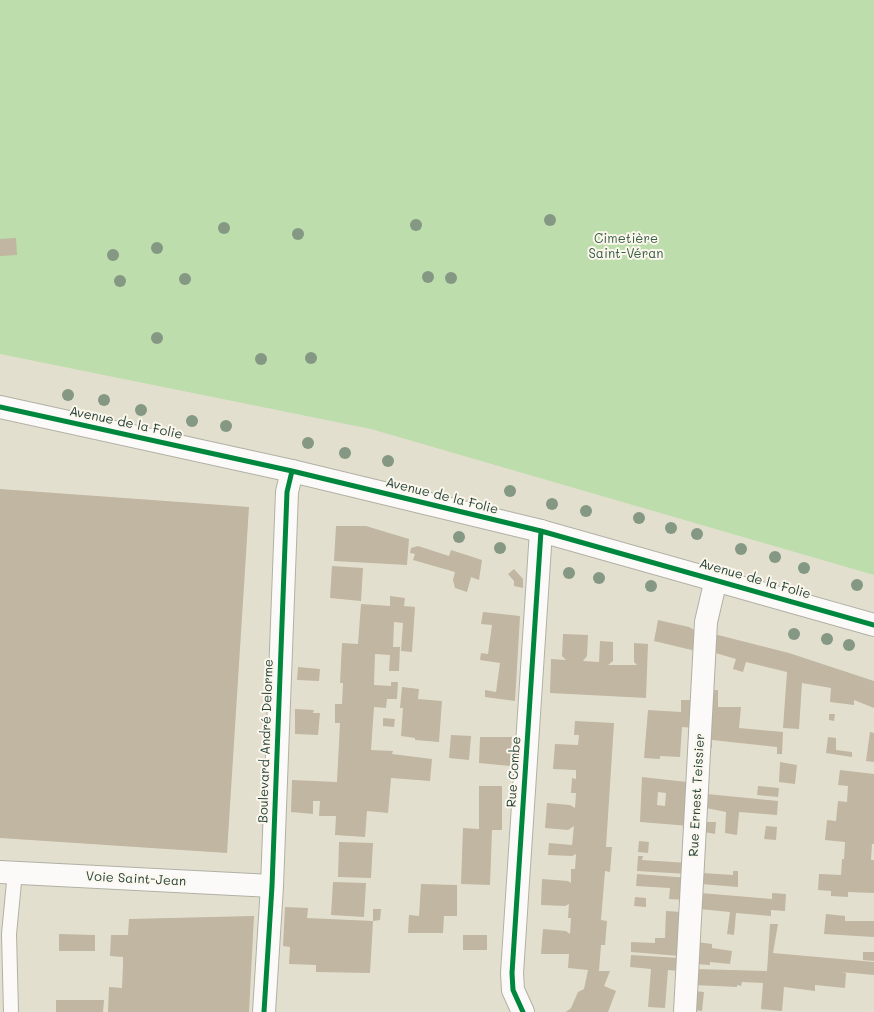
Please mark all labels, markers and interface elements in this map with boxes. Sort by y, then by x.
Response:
park label: Cimetière Saint-Véran [589,231,663,262]
street label: Avenue de la Folie [68,403,184,443]
street label: Avenue de la Folie [384,474,500,518]
street label: Avenue de la Folie [697,556,813,602]
street label: Boulevard André Delorme [255,659,277,823]
street label: Rue Ernest Teissier [686,733,708,857]
street label: Rue Combe [504,736,524,808]
street label: Voie Saint-Jean [85,869,187,889]

